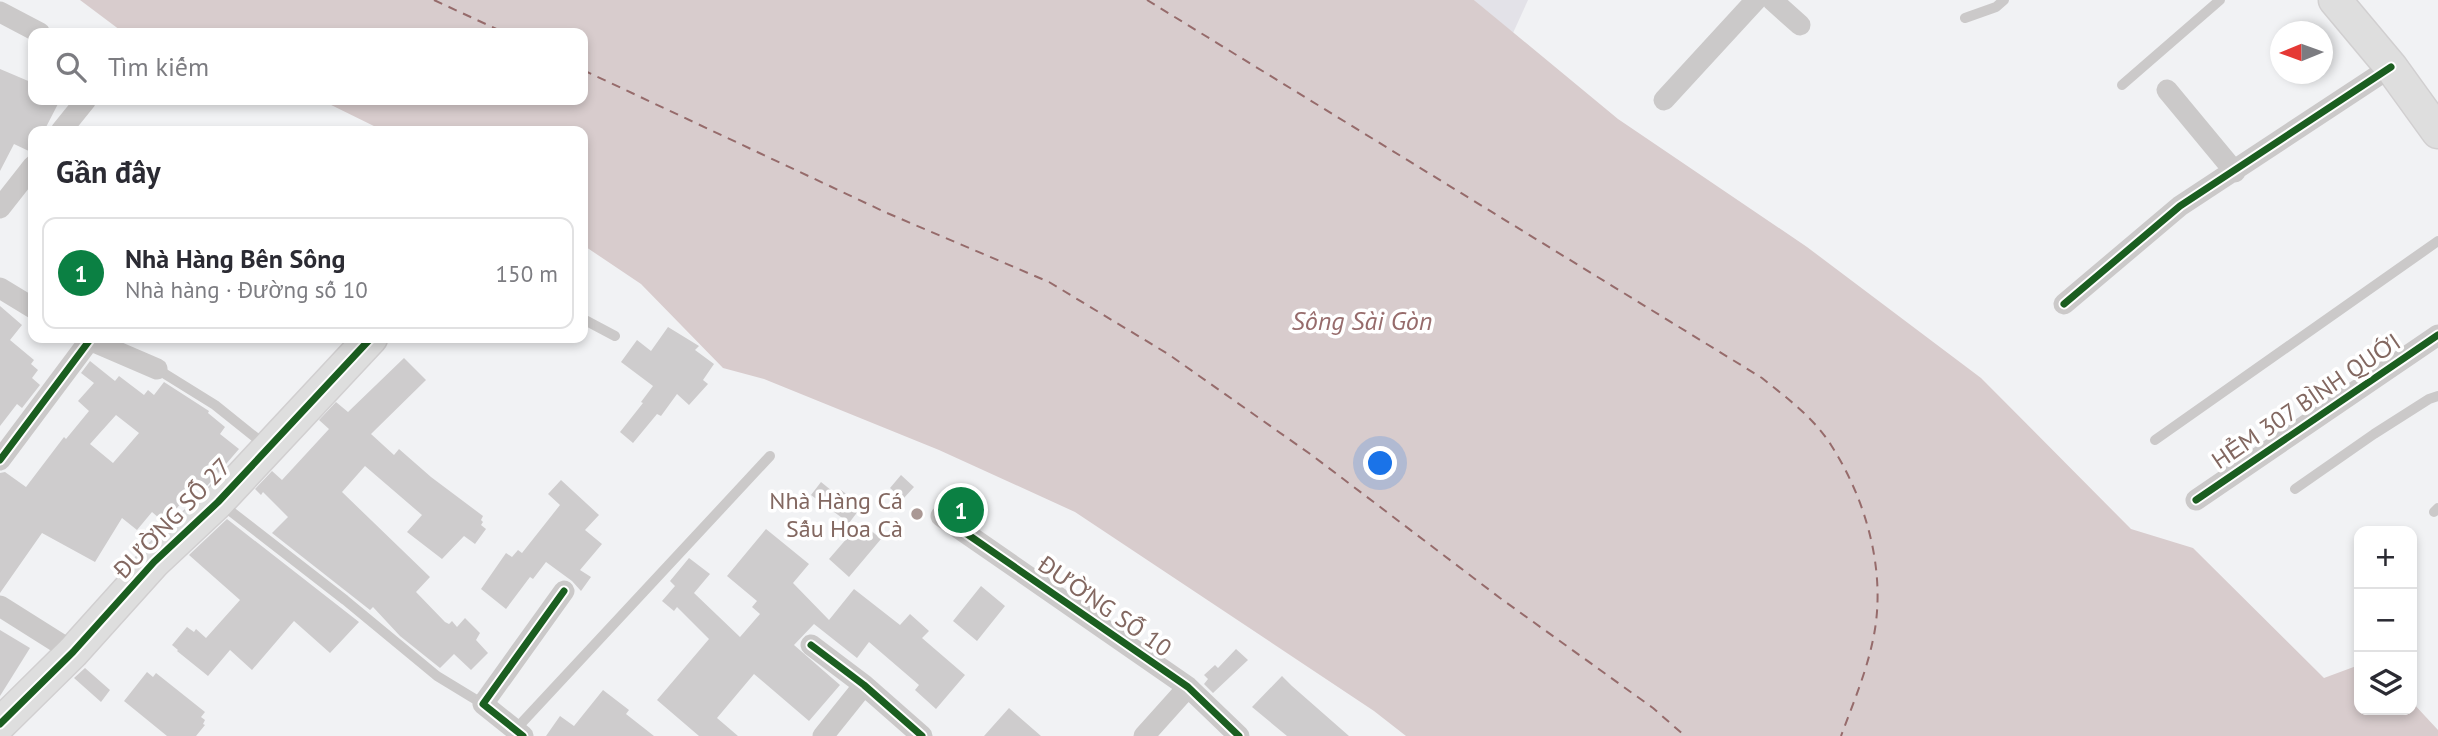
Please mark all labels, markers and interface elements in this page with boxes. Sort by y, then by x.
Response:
north arrow [2270,21,2333,84]
search box [28,28,588,105]
icon: search [52,48,90,86]
text: Tìm kiếm [108,50,209,83]
text: Gần đây [56,152,161,191]
text: Nhà Hàng Bên Sông [125,242,345,275]
text: 1 [74,259,88,288]
text: 150 m [496,259,558,288]
text: Nhà hàng · Đường số 10 [125,275,368,304]
water label: Sông Sài Gòn [1292,304,1432,337]
street label: HẺM 307 BÌNH QUỚI [2206,326,2406,476]
your location [1363,446,1397,480]
street label: ĐƯỜNG SỐ 27 [106,451,237,586]
pin: 1 [938,484,984,536]
place label: Nhà Hàng Cá Sấu Hoa Cà [769,485,903,544]
marker: Nhà Hàng Cá Sấu Hoa Cà [909,506,925,522]
map controls [2354,526,2417,715]
button: + [2354,526,2417,589]
street label: ĐƯỜNG SỐ 10 [1031,548,1178,663]
button: − [2354,589,2417,652]
button: layers [2354,652,2417,715]

